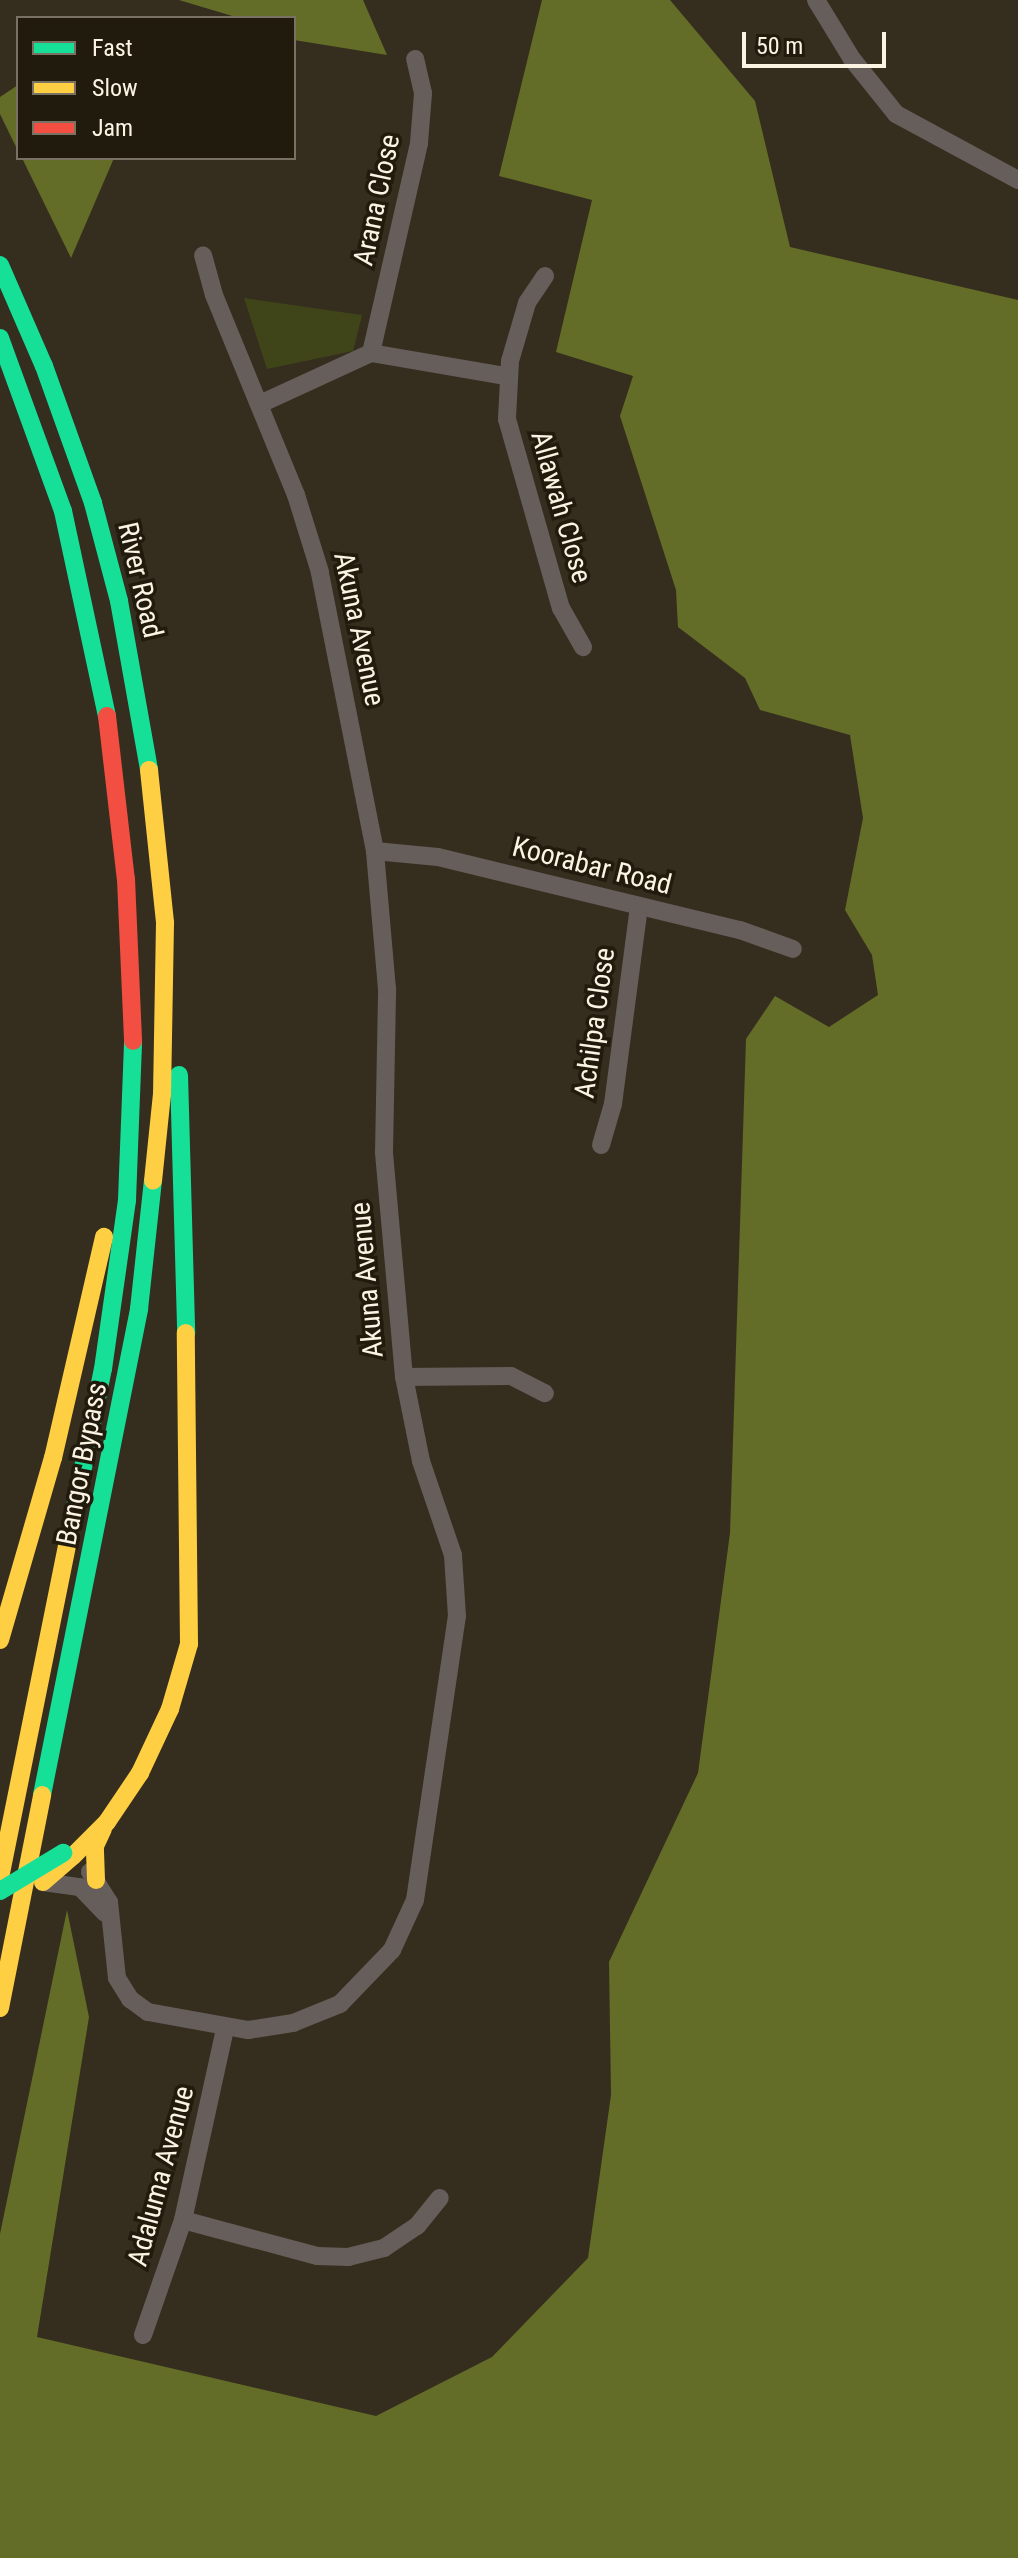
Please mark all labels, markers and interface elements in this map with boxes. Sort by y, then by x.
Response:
legend [16,16,296,160]
scale bar [746,16,890,66]
text: 50 m [756,32,803,60]
text: Fast [92,34,133,62]
text: Slow [92,74,138,102]
text: Jam [92,114,133,142]
street label: Arana Close [347,131,407,269]
street label: Allawah Close [523,427,599,587]
street label: River Road [110,519,170,641]
street label: Akuna Avenue [326,549,392,709]
street label: Koorabar Road [509,830,675,902]
street label: Achilpa Close [568,946,622,1100]
street label: Akuna Avenue [343,1201,391,1359]
street label: Bangor Bypass [50,1380,114,1548]
street label: Adaluma Avenue [121,2082,201,2270]

